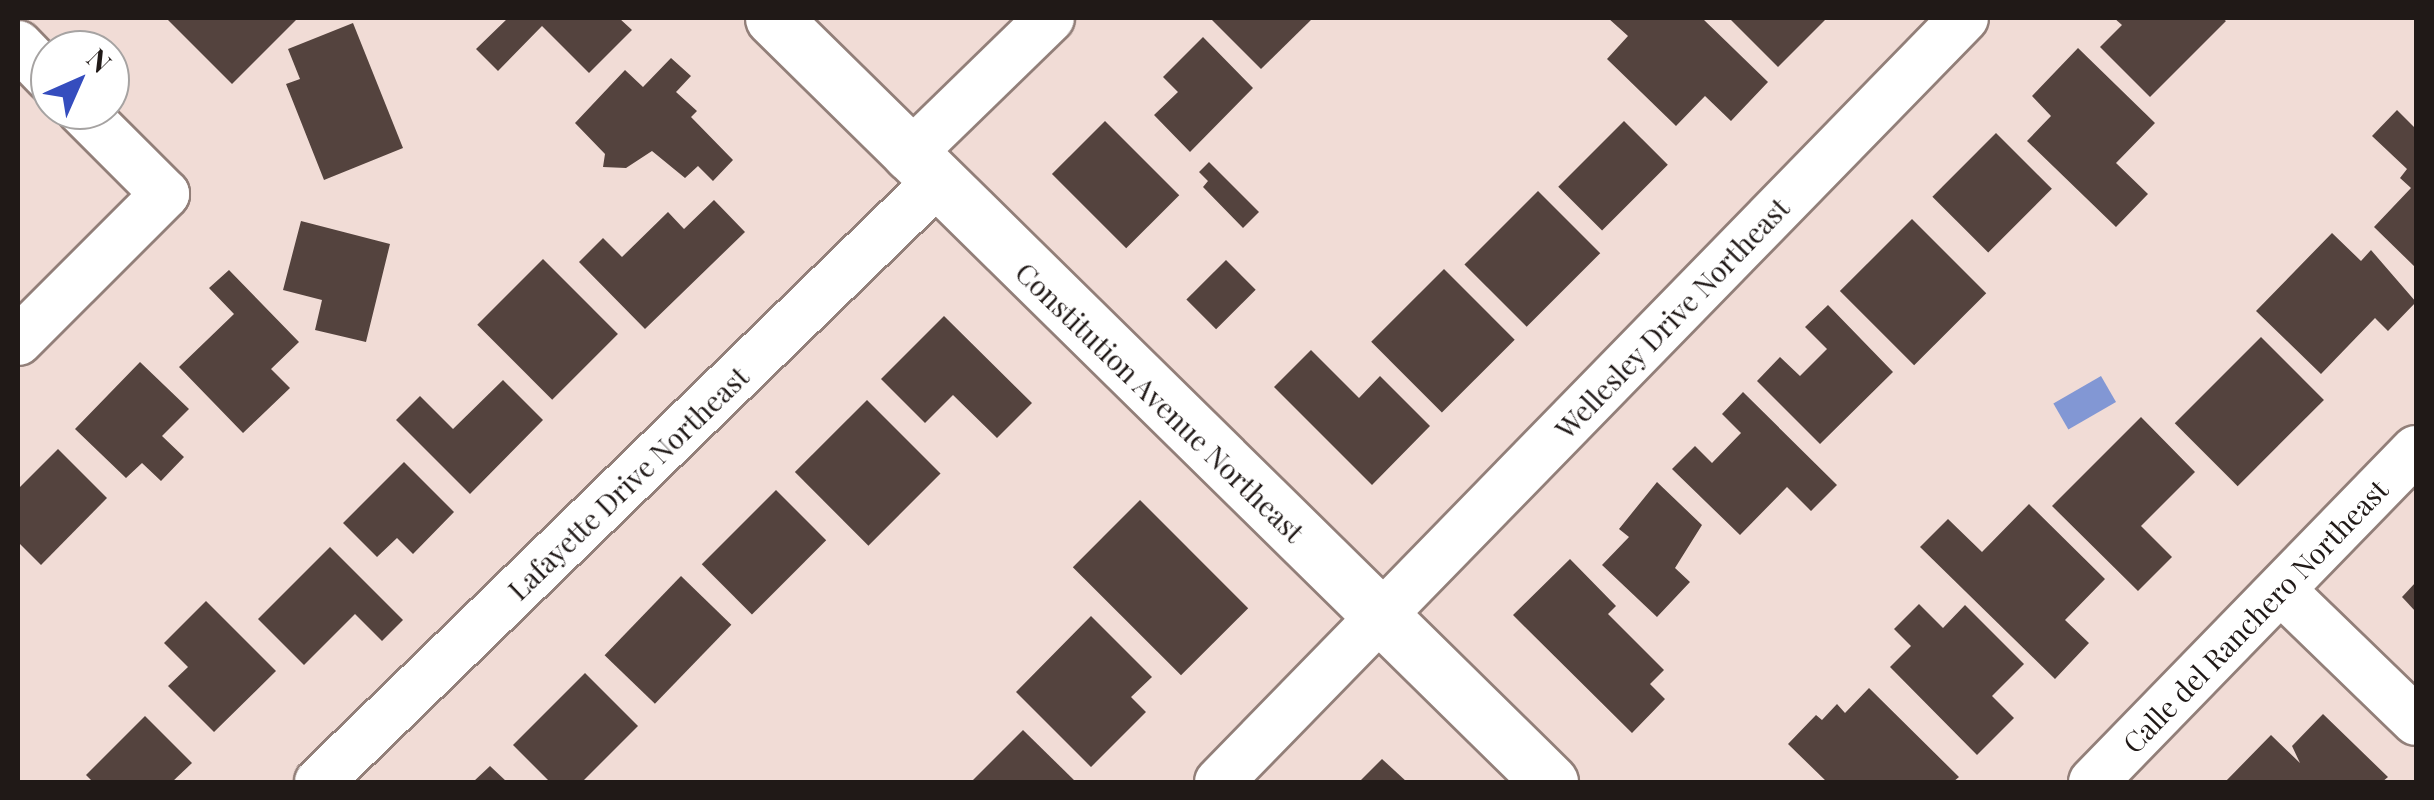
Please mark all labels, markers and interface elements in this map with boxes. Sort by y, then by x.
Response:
north arrow [30,30,130,130]
text: N [80,40,120,80]
street label: Wellesley Drive Northeast [1548,190,1796,446]
street label: Constitution Avenue Northeast [1009,255,1311,549]
street label: Lafayette Drive Northeast [501,359,755,607]
street label: Calle del Ranchero Northeast [2116,472,2394,760]

